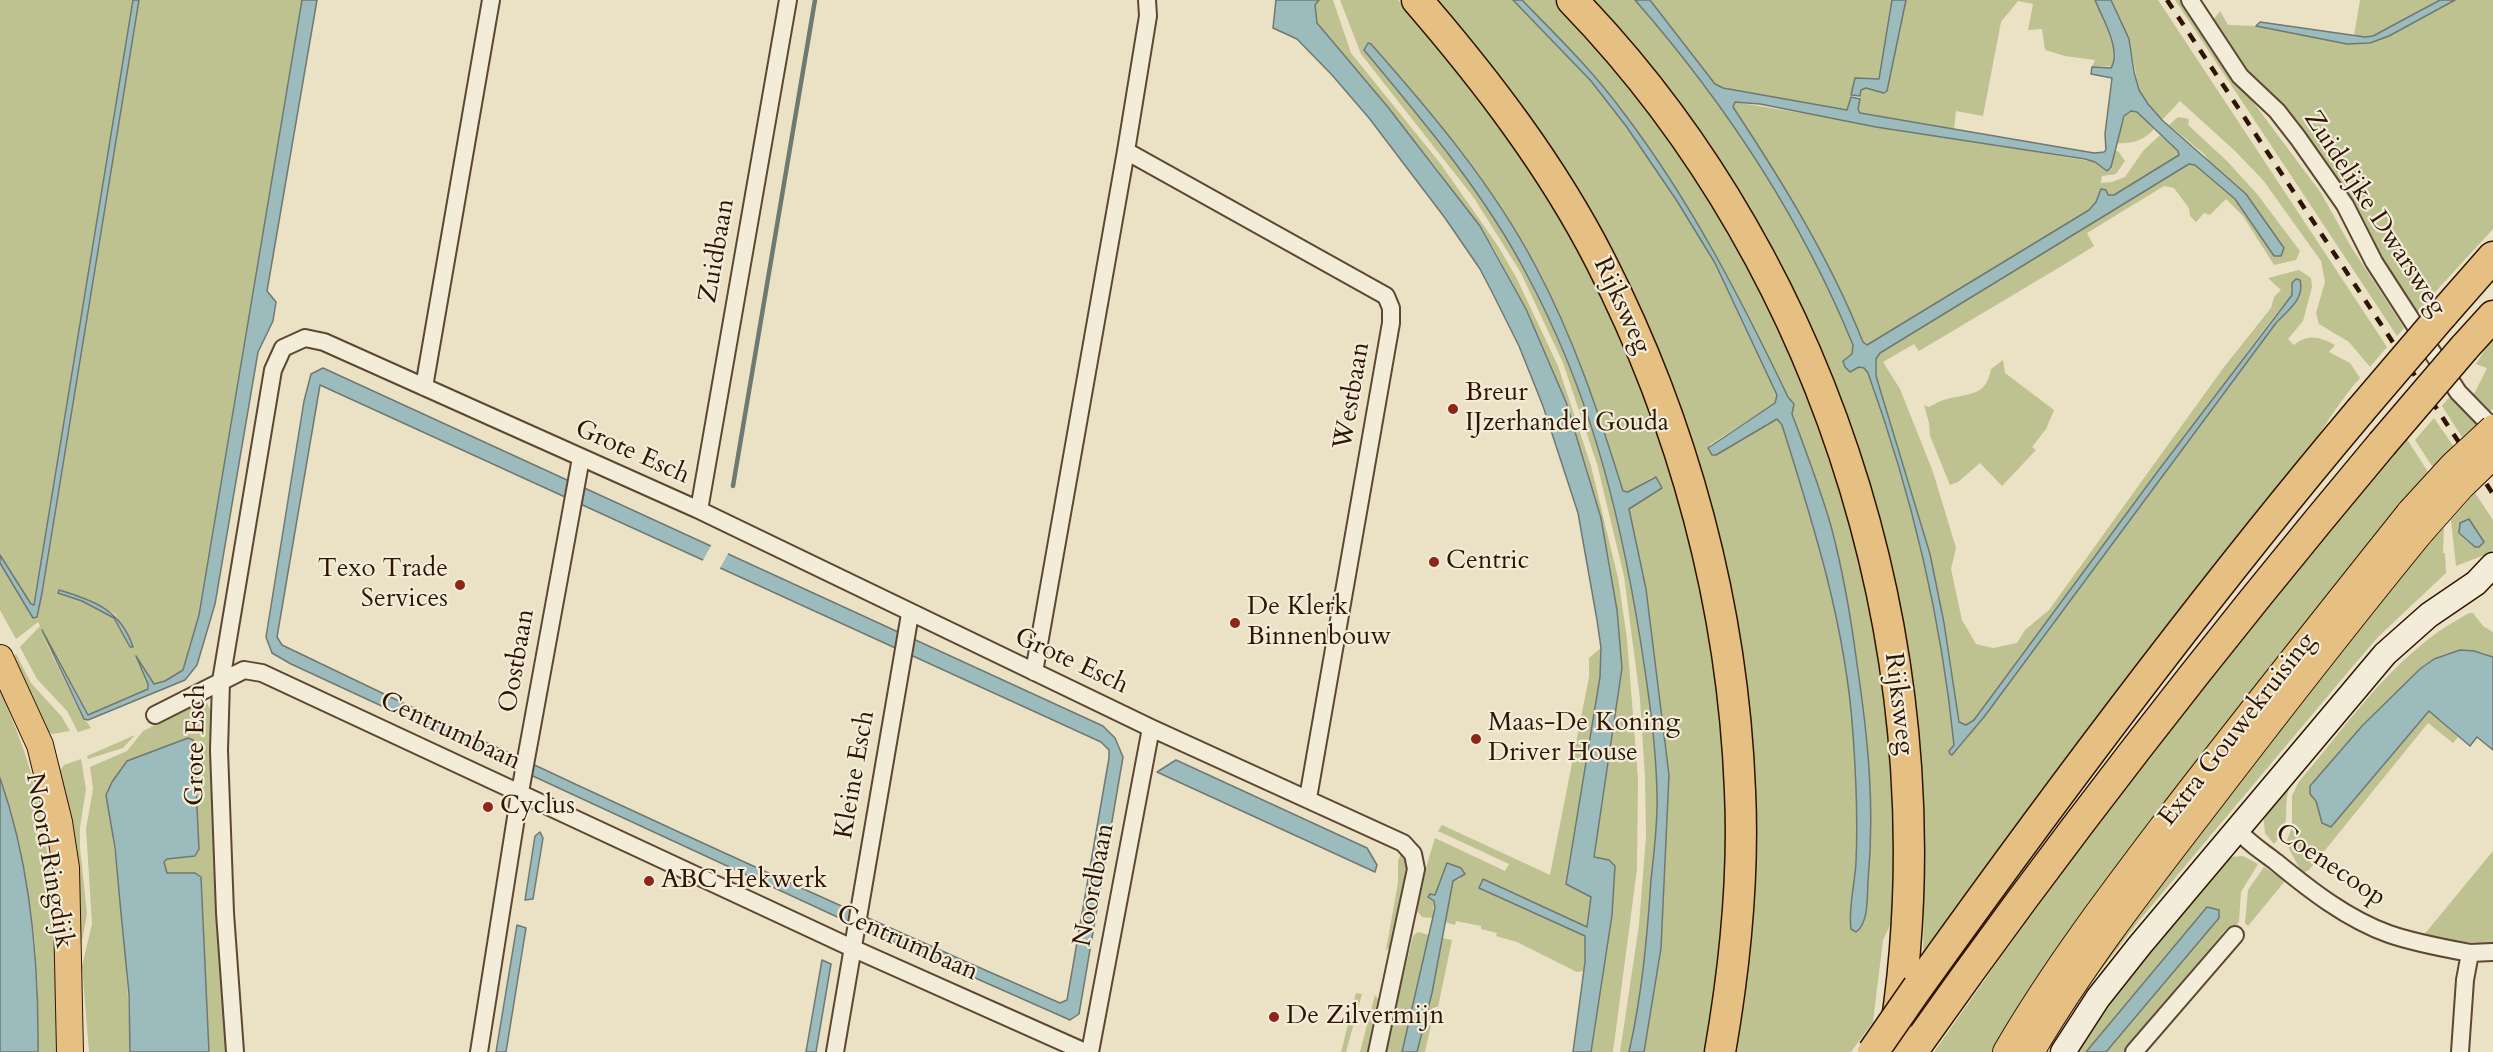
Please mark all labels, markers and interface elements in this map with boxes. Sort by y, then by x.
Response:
street label: Zuidelijke Dwarsweg [2296,106,2452,322]
street label: Zuidbaan [694,197,742,305]
street label: Rijksweg [1585,253,1657,359]
street label: Westbaan [1328,340,1378,452]
place label: Breur IJzerhandel Gouda [1465,378,1669,440]
marker: Breur IJzerhandel Gouda [1446,402,1460,416]
street label: Grote Esch [570,414,694,492]
place label: Centric [1446,546,1529,578]
place label: Texo Trade Services [318,554,448,616]
marker: Centric [1427,555,1441,569]
marker: Texo Trade Services [453,578,467,592]
place label: De Klerk Binnenbouw [1247,592,1391,654]
street label: Oostbaan [494,607,542,715]
marker: De Klerk Binnenbouw [1228,616,1242,630]
street label: Grote Esch [1009,622,1133,702]
street label: Extra Gouwekruising [2153,627,2323,833]
street label: Rijksweg [1876,651,1920,757]
street label: Grote Esch [180,684,214,806]
street label: Centrumbaan [375,686,525,778]
place label: Maas-De Koning Driver House [1488,708,1680,770]
street label: Kleine Esch [829,709,883,841]
marker: Maas-De Koning Driver House [1469,732,1483,746]
street label: Noord Ringdijk [17,771,79,951]
place label: Cyclus [500,791,575,823]
marker: Cyclus [481,800,495,814]
street label: Coenecoop [2269,818,2391,914]
street label: Noordbaan [1068,821,1122,949]
place label: ABC Hekwerk [661,865,828,897]
marker: ABC Hekwerk [642,874,656,888]
street label: Centrumbaan [831,899,983,989]
place label: De Zilvermijn [1286,1001,1444,1033]
marker: De Zilvermijn [1267,1010,1281,1024]

